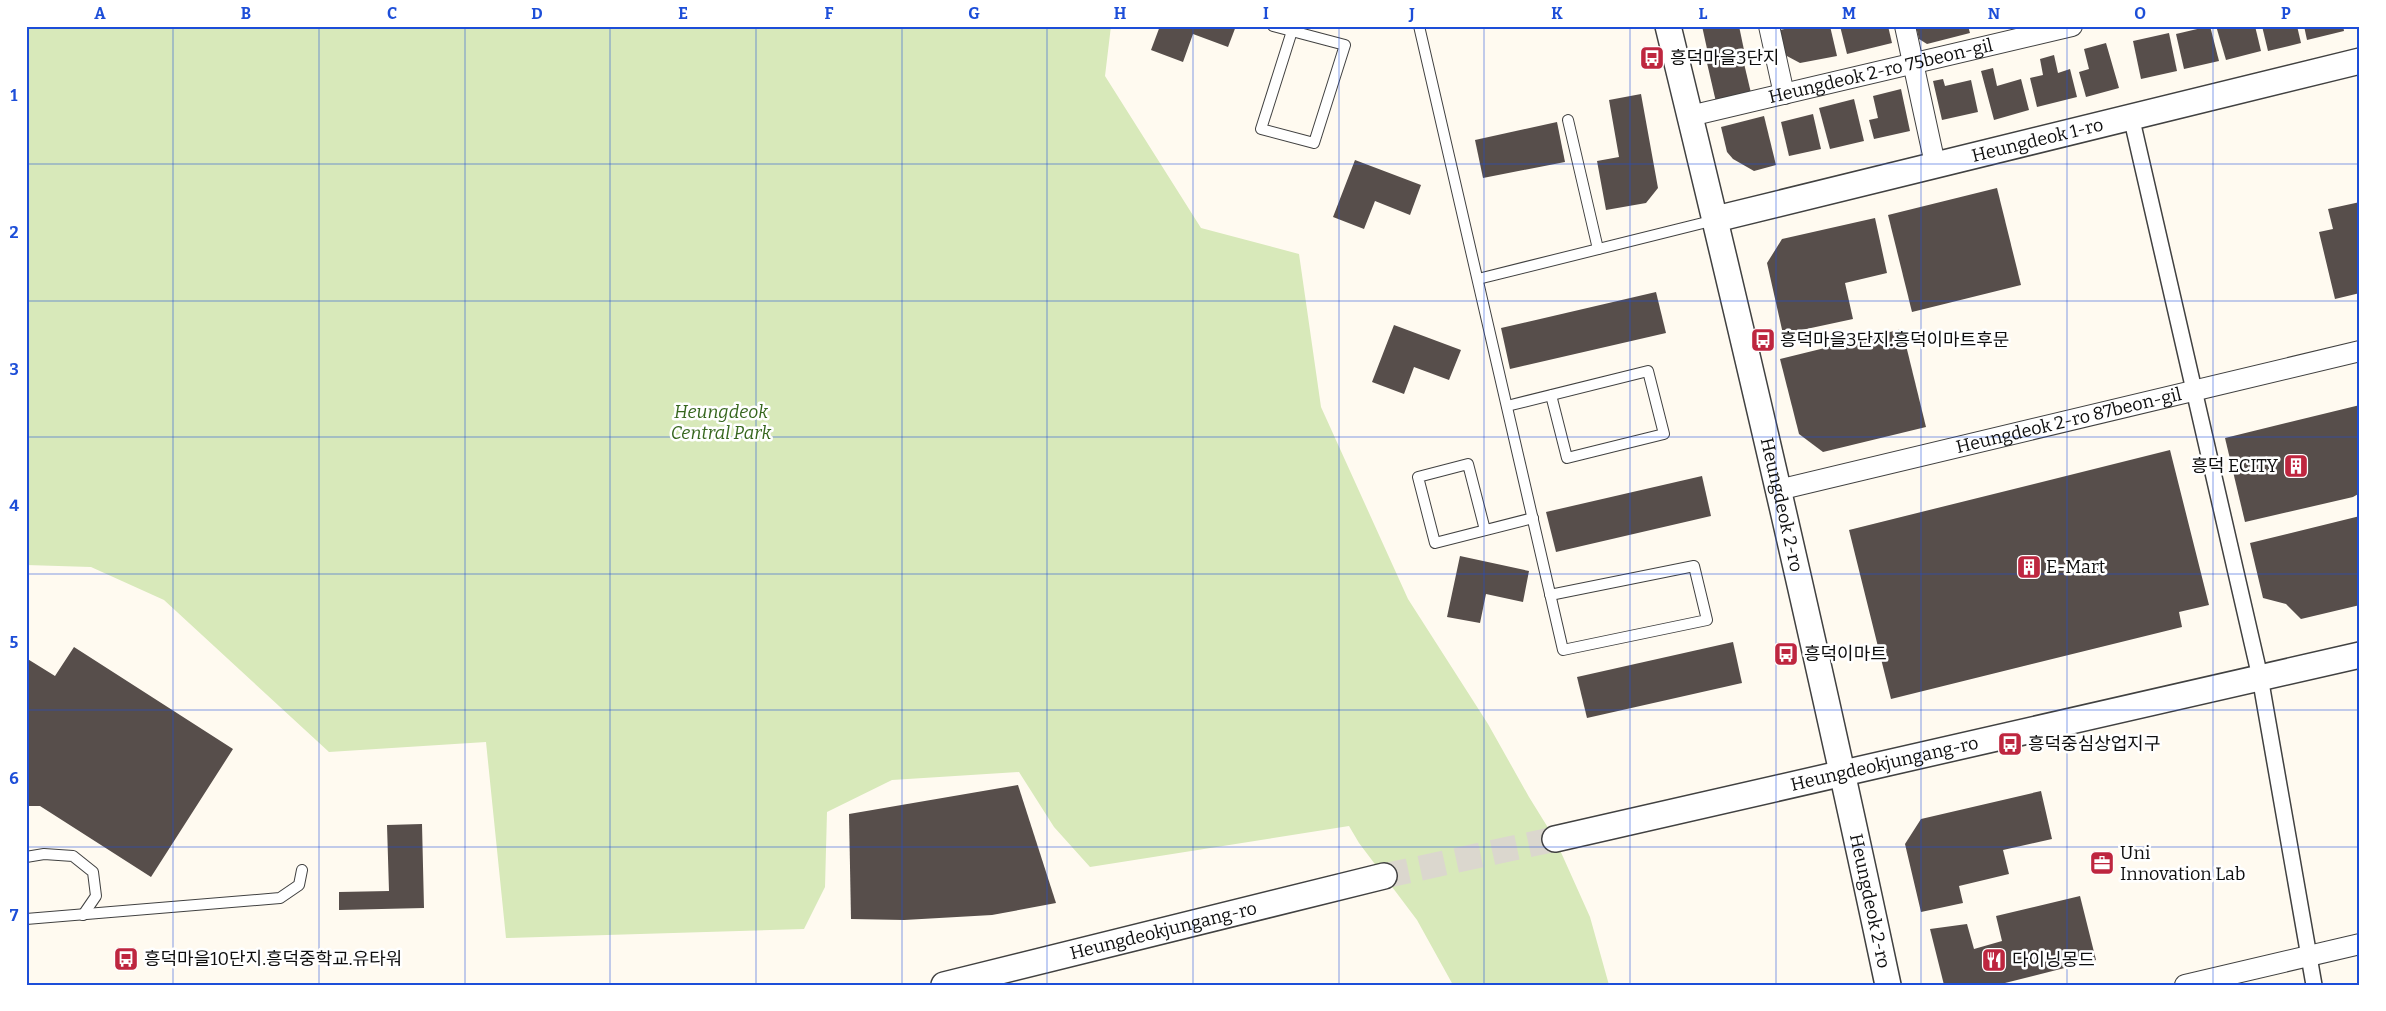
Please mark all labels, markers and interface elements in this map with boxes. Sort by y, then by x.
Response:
text: A [94,4,106,23]
text: B [241,4,251,23]
text: C [387,4,397,23]
text: D [531,4,543,23]
text: E [678,4,688,23]
text: F [825,4,834,23]
text: G [968,4,980,23]
text: H [1114,4,1127,23]
text: I [1263,4,1269,23]
text: J [1408,4,1415,23]
text: K [1551,4,1563,23]
text: L [1699,4,1708,23]
text: M [1842,4,1856,23]
text: N [1988,4,2000,23]
text: O [2134,4,2146,23]
text: P [2281,4,2291,23]
street label: Heungdeok 2-ro 75beon-gil [1766,34,1995,108]
bus stop icon: 흥덕마을3단지 [1639,45,1665,71]
place label: 흥덕마을3단지 [1670,47,1780,69]
text: 1 [11,86,18,105]
street label: Heungdeok 1-ro [1970,113,2105,167]
text: 2 [9,223,19,242]
bus stop icon: 흥덕마을3단지.흥덕이마트후문 [1750,327,1776,353]
place label: 흥덕마을3단지.흥덕이마트후문 [1780,329,2009,351]
text: 3 [9,360,19,379]
street label: Heungdeok 2-ro 87beon-gil [1954,383,2184,458]
park label: Heungdeok Central Park [671,401,771,444]
street label: Heungdeok 2-ro [1756,435,1808,574]
building icon: 흥덕 ECITY [2283,453,2309,479]
place label: 흥덕 ECITY [2191,455,2278,477]
text: 4 [9,496,19,515]
building icon: E-Mart [2016,554,2042,580]
place label: E-Mart [2046,556,2106,578]
text: 5 [10,633,19,652]
bus stop icon: 흥덕이마트 [1773,641,1799,667]
place label: 흥덕이마트 [1804,643,1887,665]
bus stop icon: 흥덕중심상업지구 [1997,731,2023,757]
street label: Heungdeokjungang-ro [1789,732,1980,796]
place label: 흥덕중심상업지구 [2028,733,2160,755]
text: 6 [9,769,19,788]
street label: Heungdeok 2-ro [1845,832,1895,970]
place label: Uni Innovation Lab [2120,842,2245,885]
office icon: Uni Innovation Lab [2089,850,2115,876]
street label: Heungdeokjungang-ro [1068,897,1259,964]
text: 7 [10,906,19,925]
bus stop icon: 흥덕마을10단지.흥덕중학교.유타워 [113,946,139,972]
restaurant icon: 다이닝몽드 [1981,947,2007,973]
place label: 흥덕마을10단지.흥덕중학교.유타워 [144,948,402,970]
place label: 다이닝몽드 [2012,949,2095,971]

